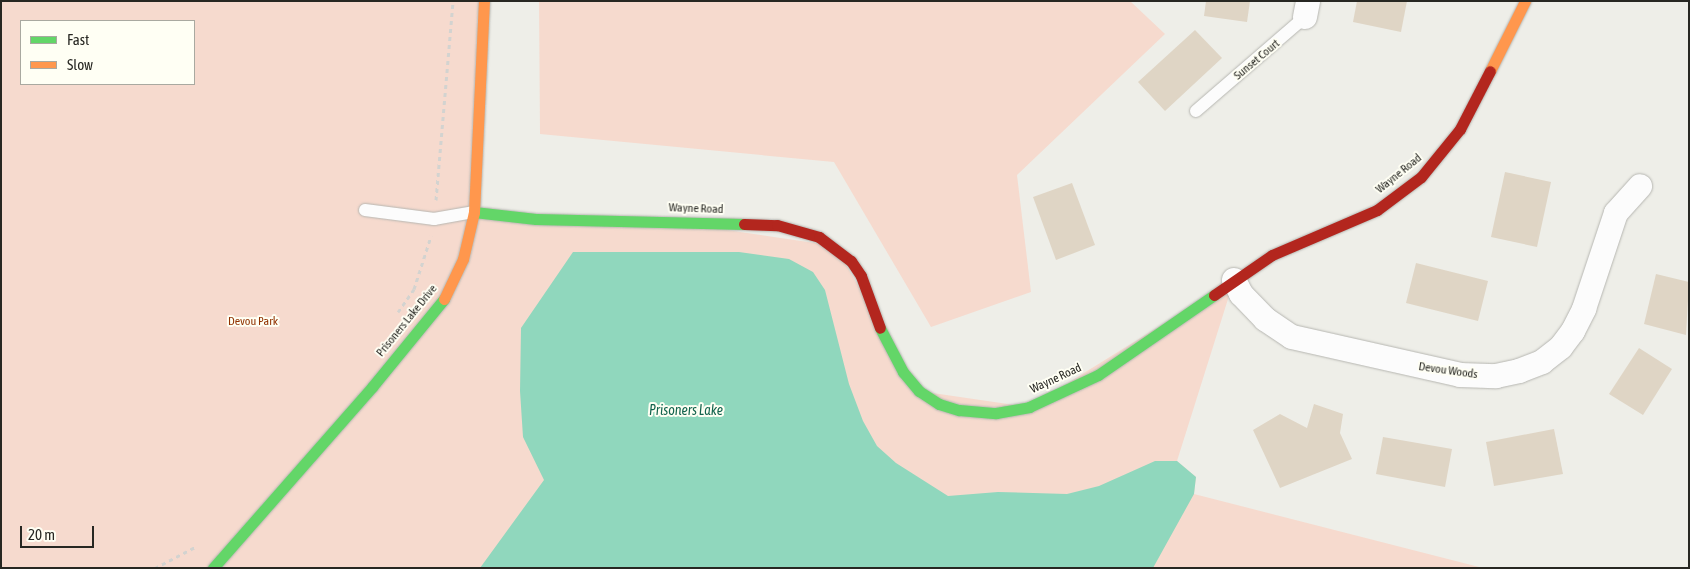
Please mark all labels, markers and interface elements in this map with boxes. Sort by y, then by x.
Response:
legend [20,20,195,85]
text: Fast [67,31,89,48]
street label: Sunset Court [1231,37,1283,83]
text: Slow [67,56,93,73]
street label: Wayne Road [1373,151,1425,197]
street label: Wayne Road [668,201,724,217]
street label: Prisoners Lake Drive [374,282,440,360]
park label: Devou Park [228,315,278,329]
street label: Devou Woods [1418,360,1478,382]
street label: Wayne Road [1028,361,1084,397]
water label: Prisoners Lake [649,402,723,418]
scale bar [22,516,96,548]
text: 20 m [28,526,55,543]

